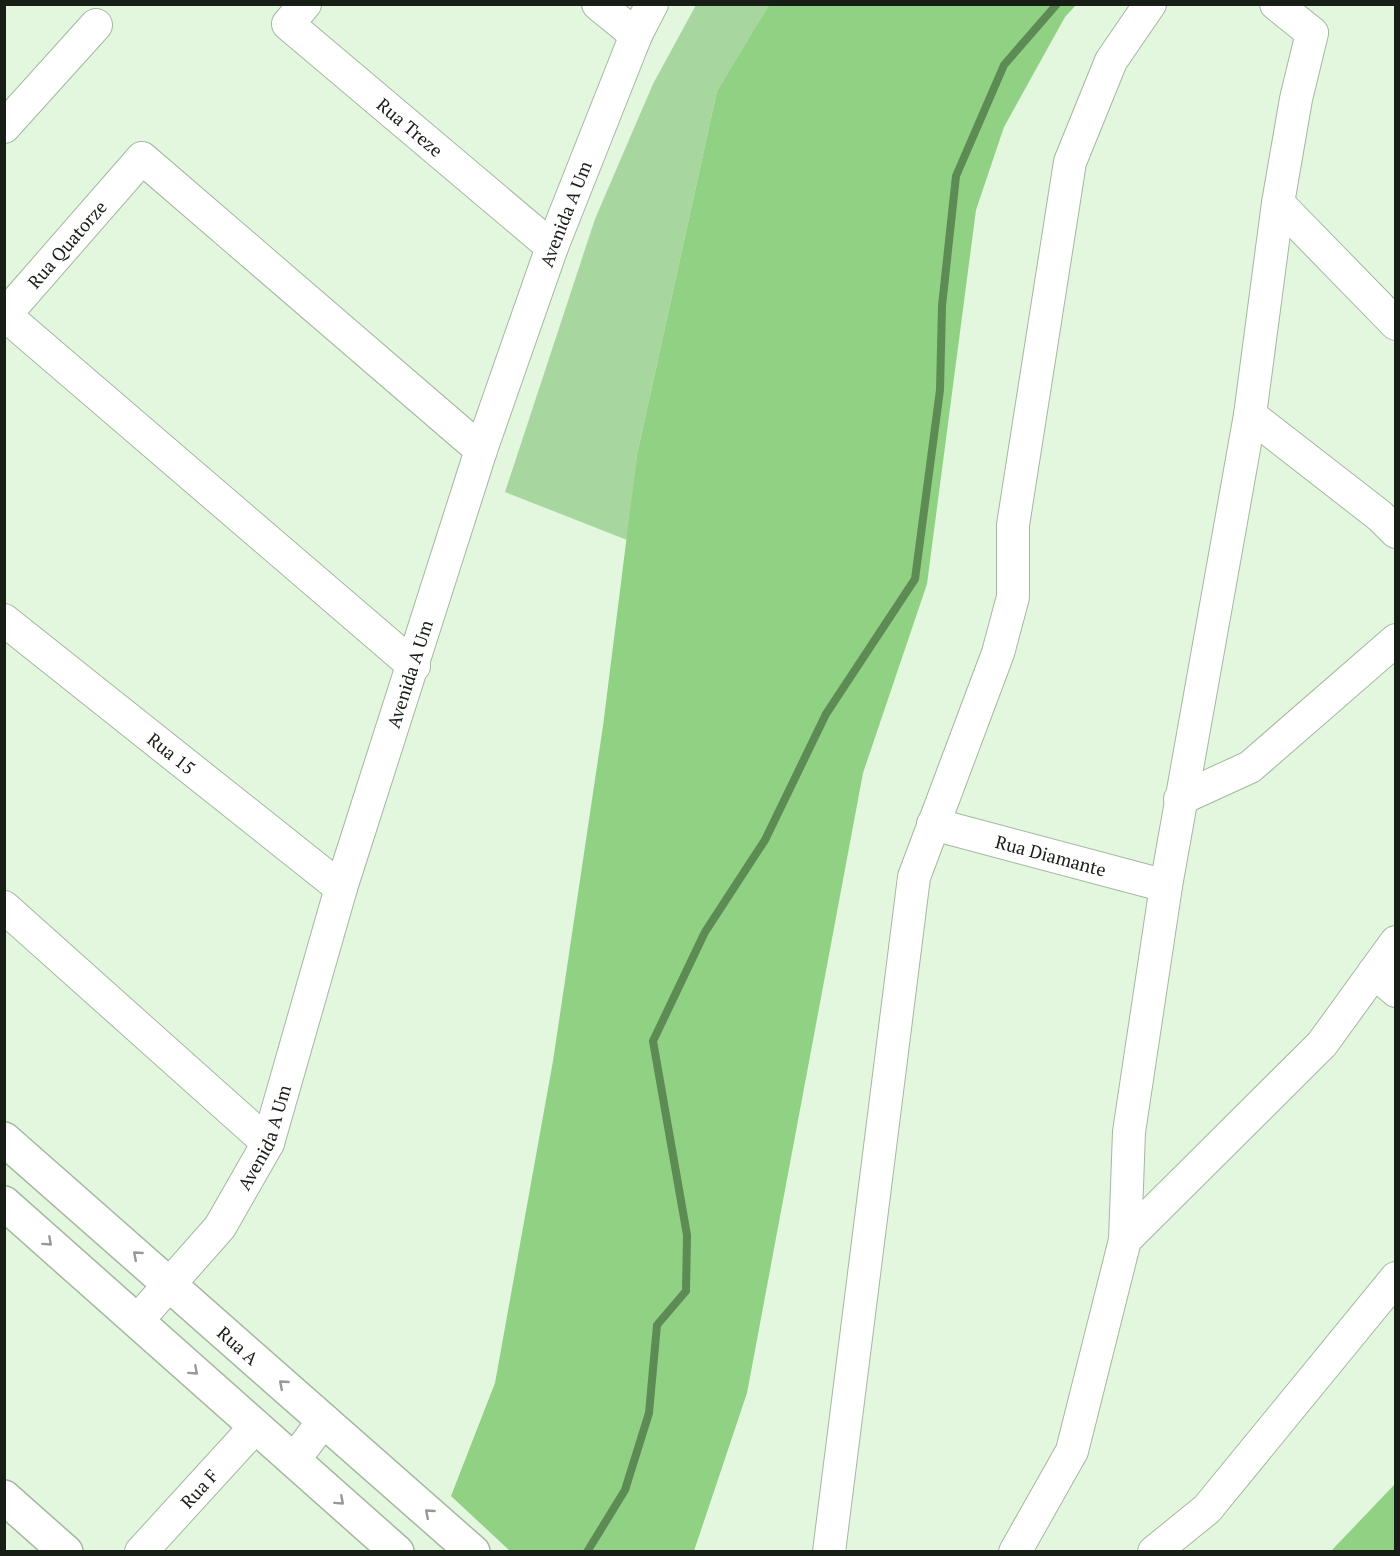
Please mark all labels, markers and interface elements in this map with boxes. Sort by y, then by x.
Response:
street label: Rua Treze [372,92,448,162]
street label: Avenida A Um [534,157,597,270]
street label: Rua Quatorze [22,195,112,293]
street label: Avenida A Um [381,617,438,731]
street label: Rua 15 [143,727,200,780]
street label: Rua Diamante [993,829,1109,882]
street label: Avenida A Um [232,1082,296,1194]
one-way arrow [41,1235,52,1246]
one-way arrow [133,1251,144,1262]
street label: Rua A [212,1321,264,1370]
one-way arrow [187,1364,198,1375]
one-way arrow [279,1380,290,1391]
street label: Rua F [175,1464,223,1513]
one-way arrow [333,1494,344,1505]
one-way arrow [426,1509,436,1520]

